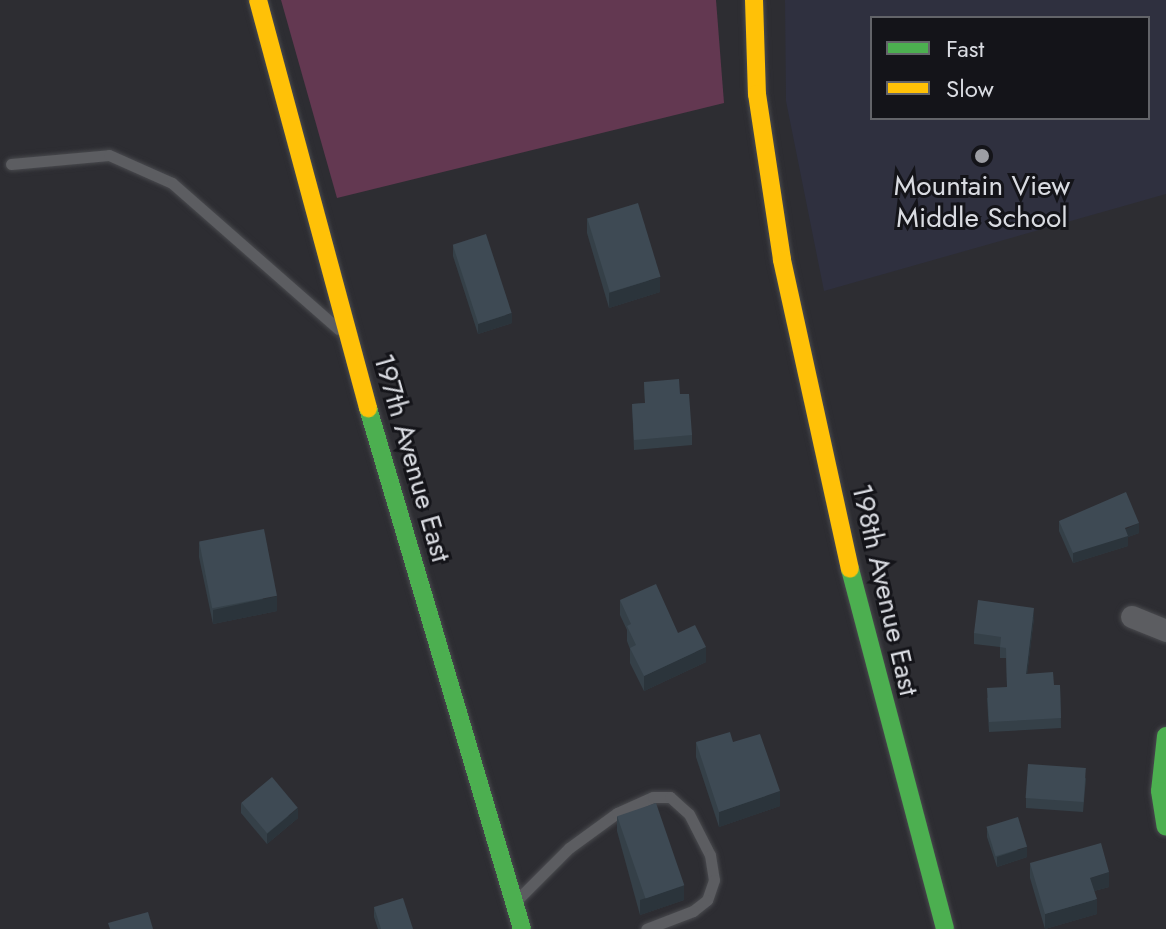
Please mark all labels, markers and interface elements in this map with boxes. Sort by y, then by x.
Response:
legend [870,16,1150,120]
text: Fast [946,31,984,66]
text: Slow [946,71,994,106]
marker: Mountain View Middle School [973,147,991,165]
place label: Mountain View Middle School [894,169,1070,235]
street label: 197th Avenue East [366,350,458,566]
street label: 198th Avenue East [844,481,926,699]

